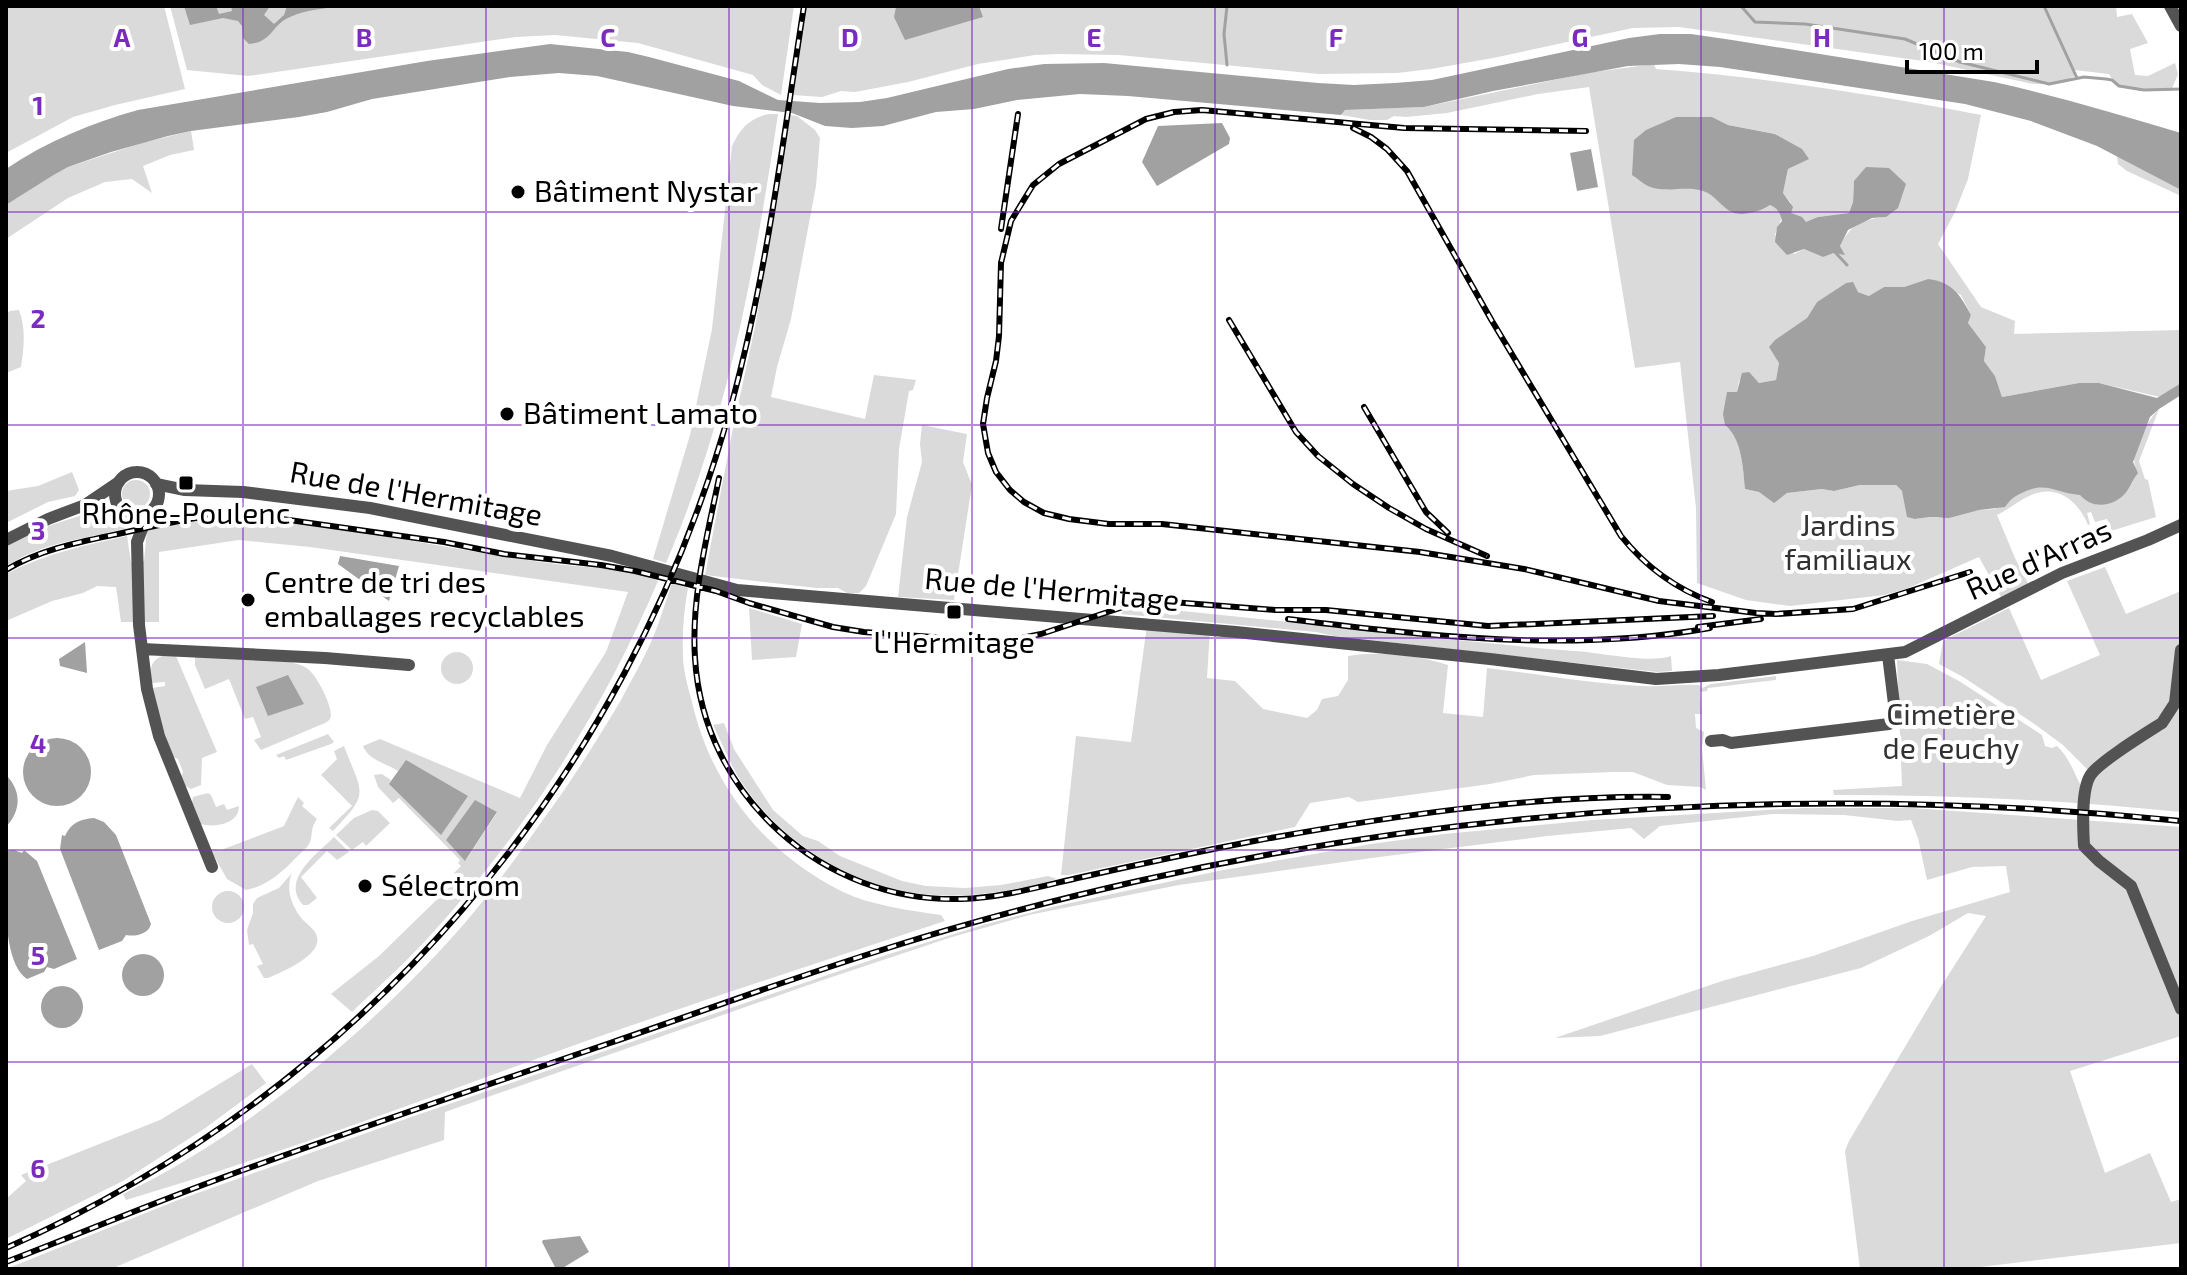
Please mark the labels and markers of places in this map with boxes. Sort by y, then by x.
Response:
place label: Bâtiment Nystar [534,172,758,208]
marker: Bâtiment Nystar [509,183,527,201]
place label: Bâtiment Lamato [523,394,758,430]
marker: Bâtiment Lamato [498,405,516,423]
marker: Rhône-Poulenc [177,474,195,492]
place label: Rhône-Poulenc [82,494,290,530]
place label: Centre de tri des emballages recyclables [264,563,584,633]
marker: Centre de tri des emballages recyclables [239,591,257,609]
marker: L'Hermitage [945,603,963,621]
place label: L'Hermitage [873,623,1035,659]
place label: Sélectrom [381,866,520,902]
marker: Sélectrom [356,877,374,895]

